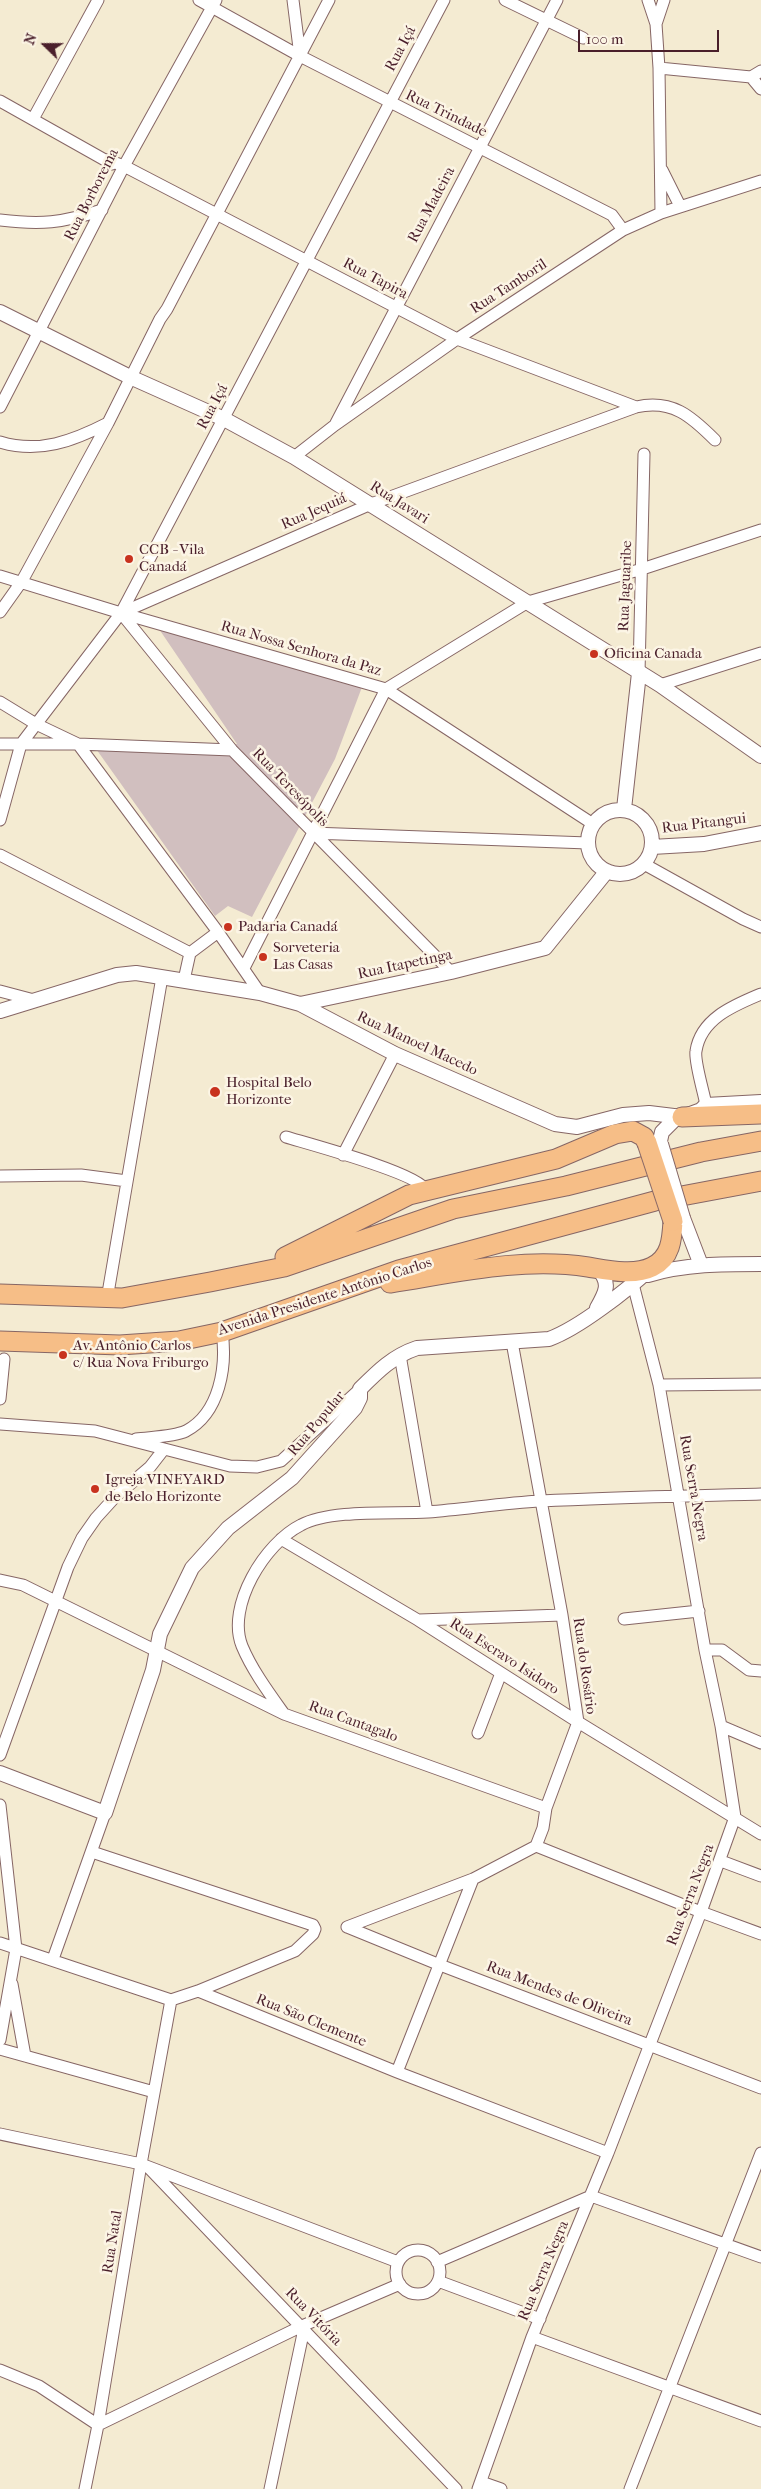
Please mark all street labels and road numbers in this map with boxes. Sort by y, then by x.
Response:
street label: Rua Içá [382,23,420,75]
street label: Rua Trindade [402,87,490,141]
street label: Rua Borborema [61,146,123,244]
street label: Rua Madeira [405,164,459,246]
street label: Rua Tapira [339,254,411,304]
street label: Rua Tamboril [467,256,551,318]
street label: Rua Içá [194,381,232,433]
street label: Rua Javari [366,478,432,528]
street label: Rua Jequiá [279,490,349,534]
street label: Rua Jaguaribe [615,540,637,632]
street label: Rua Nossa Senhora da Paz [219,617,383,681]
street label: Rua Teresópolis [248,745,332,831]
street label: Rua Pitangui [661,810,747,838]
street label: Rua Itapetinga [356,946,454,984]
street label: Rua Manoel Macedo [354,1008,480,1080]
street label: Avenida Presidente Antônio Carlos [216,1254,434,1340]
street label: Rua Popular [285,1388,349,1460]
street label: Rua Serra Negra [675,1434,711,1542]
street label: Rua Escravo Isidoro [446,1615,562,1699]
street label: Rua do Rosário [568,1617,600,1715]
street label: Rua Cantagalo [306,1698,400,1746]
street label: Rua Serra Negra [663,1842,719,1948]
street label: Rua Mendes de Oliveira [484,1958,634,2030]
street label: Rua São Clemente [253,1991,369,2051]
street label: Rua Natal [99,2209,127,2275]
street label: Rua Serra Negra [515,2218,573,2324]
street label: Rua Vitória [281,2284,345,2350]

